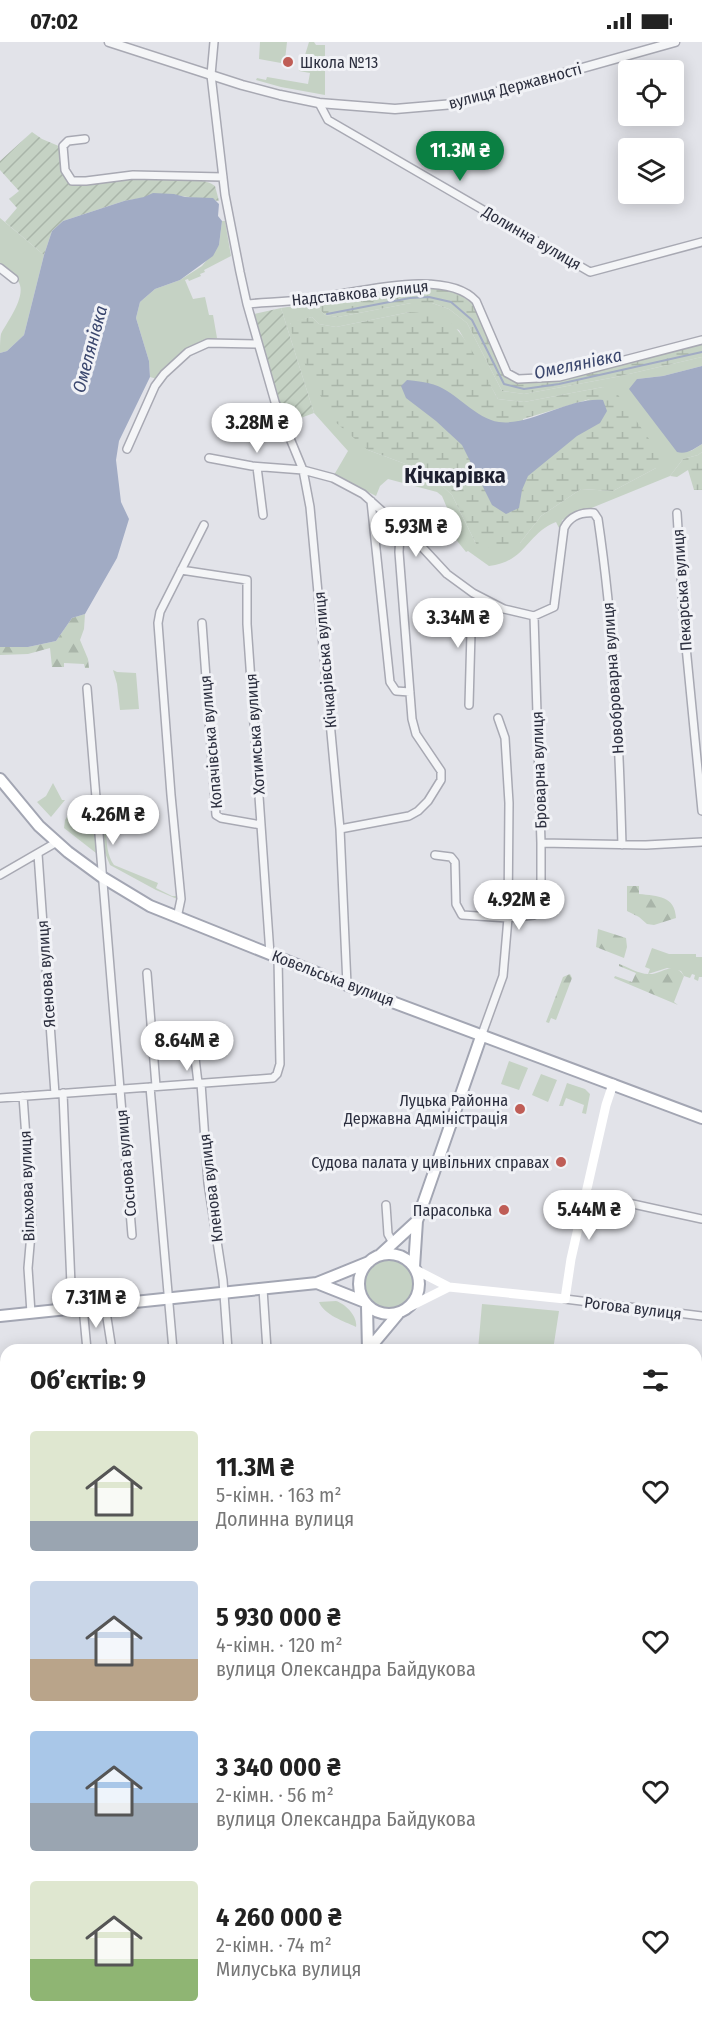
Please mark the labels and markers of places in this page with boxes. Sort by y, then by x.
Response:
place label: Школа №13 [300,53,378,72]
marker: Школа №13 [281,55,295,69]
pin: 11.3M ₴ [405,131,515,182]
pin: 3.28M ₴ [202,403,312,454]
pin: 5.93M ₴ [361,507,471,558]
pin: 3.34M ₴ [403,598,513,649]
pin: 4.26M ₴ [58,795,168,846]
pin: 4.92M ₴ [464,880,574,931]
pin: 8.64M ₴ [132,1021,242,1072]
place label: Луцька Районна Державна Адміністрація [343,1091,508,1128]
marker: Луцька Районна Державна Адміністрація [513,1102,527,1116]
place label: Судова палата у цивільних справах [311,1153,549,1172]
marker: Судова палата у цивільних справах [554,1155,568,1169]
pin: 5.44M ₴ [534,1190,644,1241]
place label: Парасолька [413,1201,492,1220]
marker: Парасолька [497,1203,511,1217]
pin: 7.31M ₴ [41,1278,151,1329]

